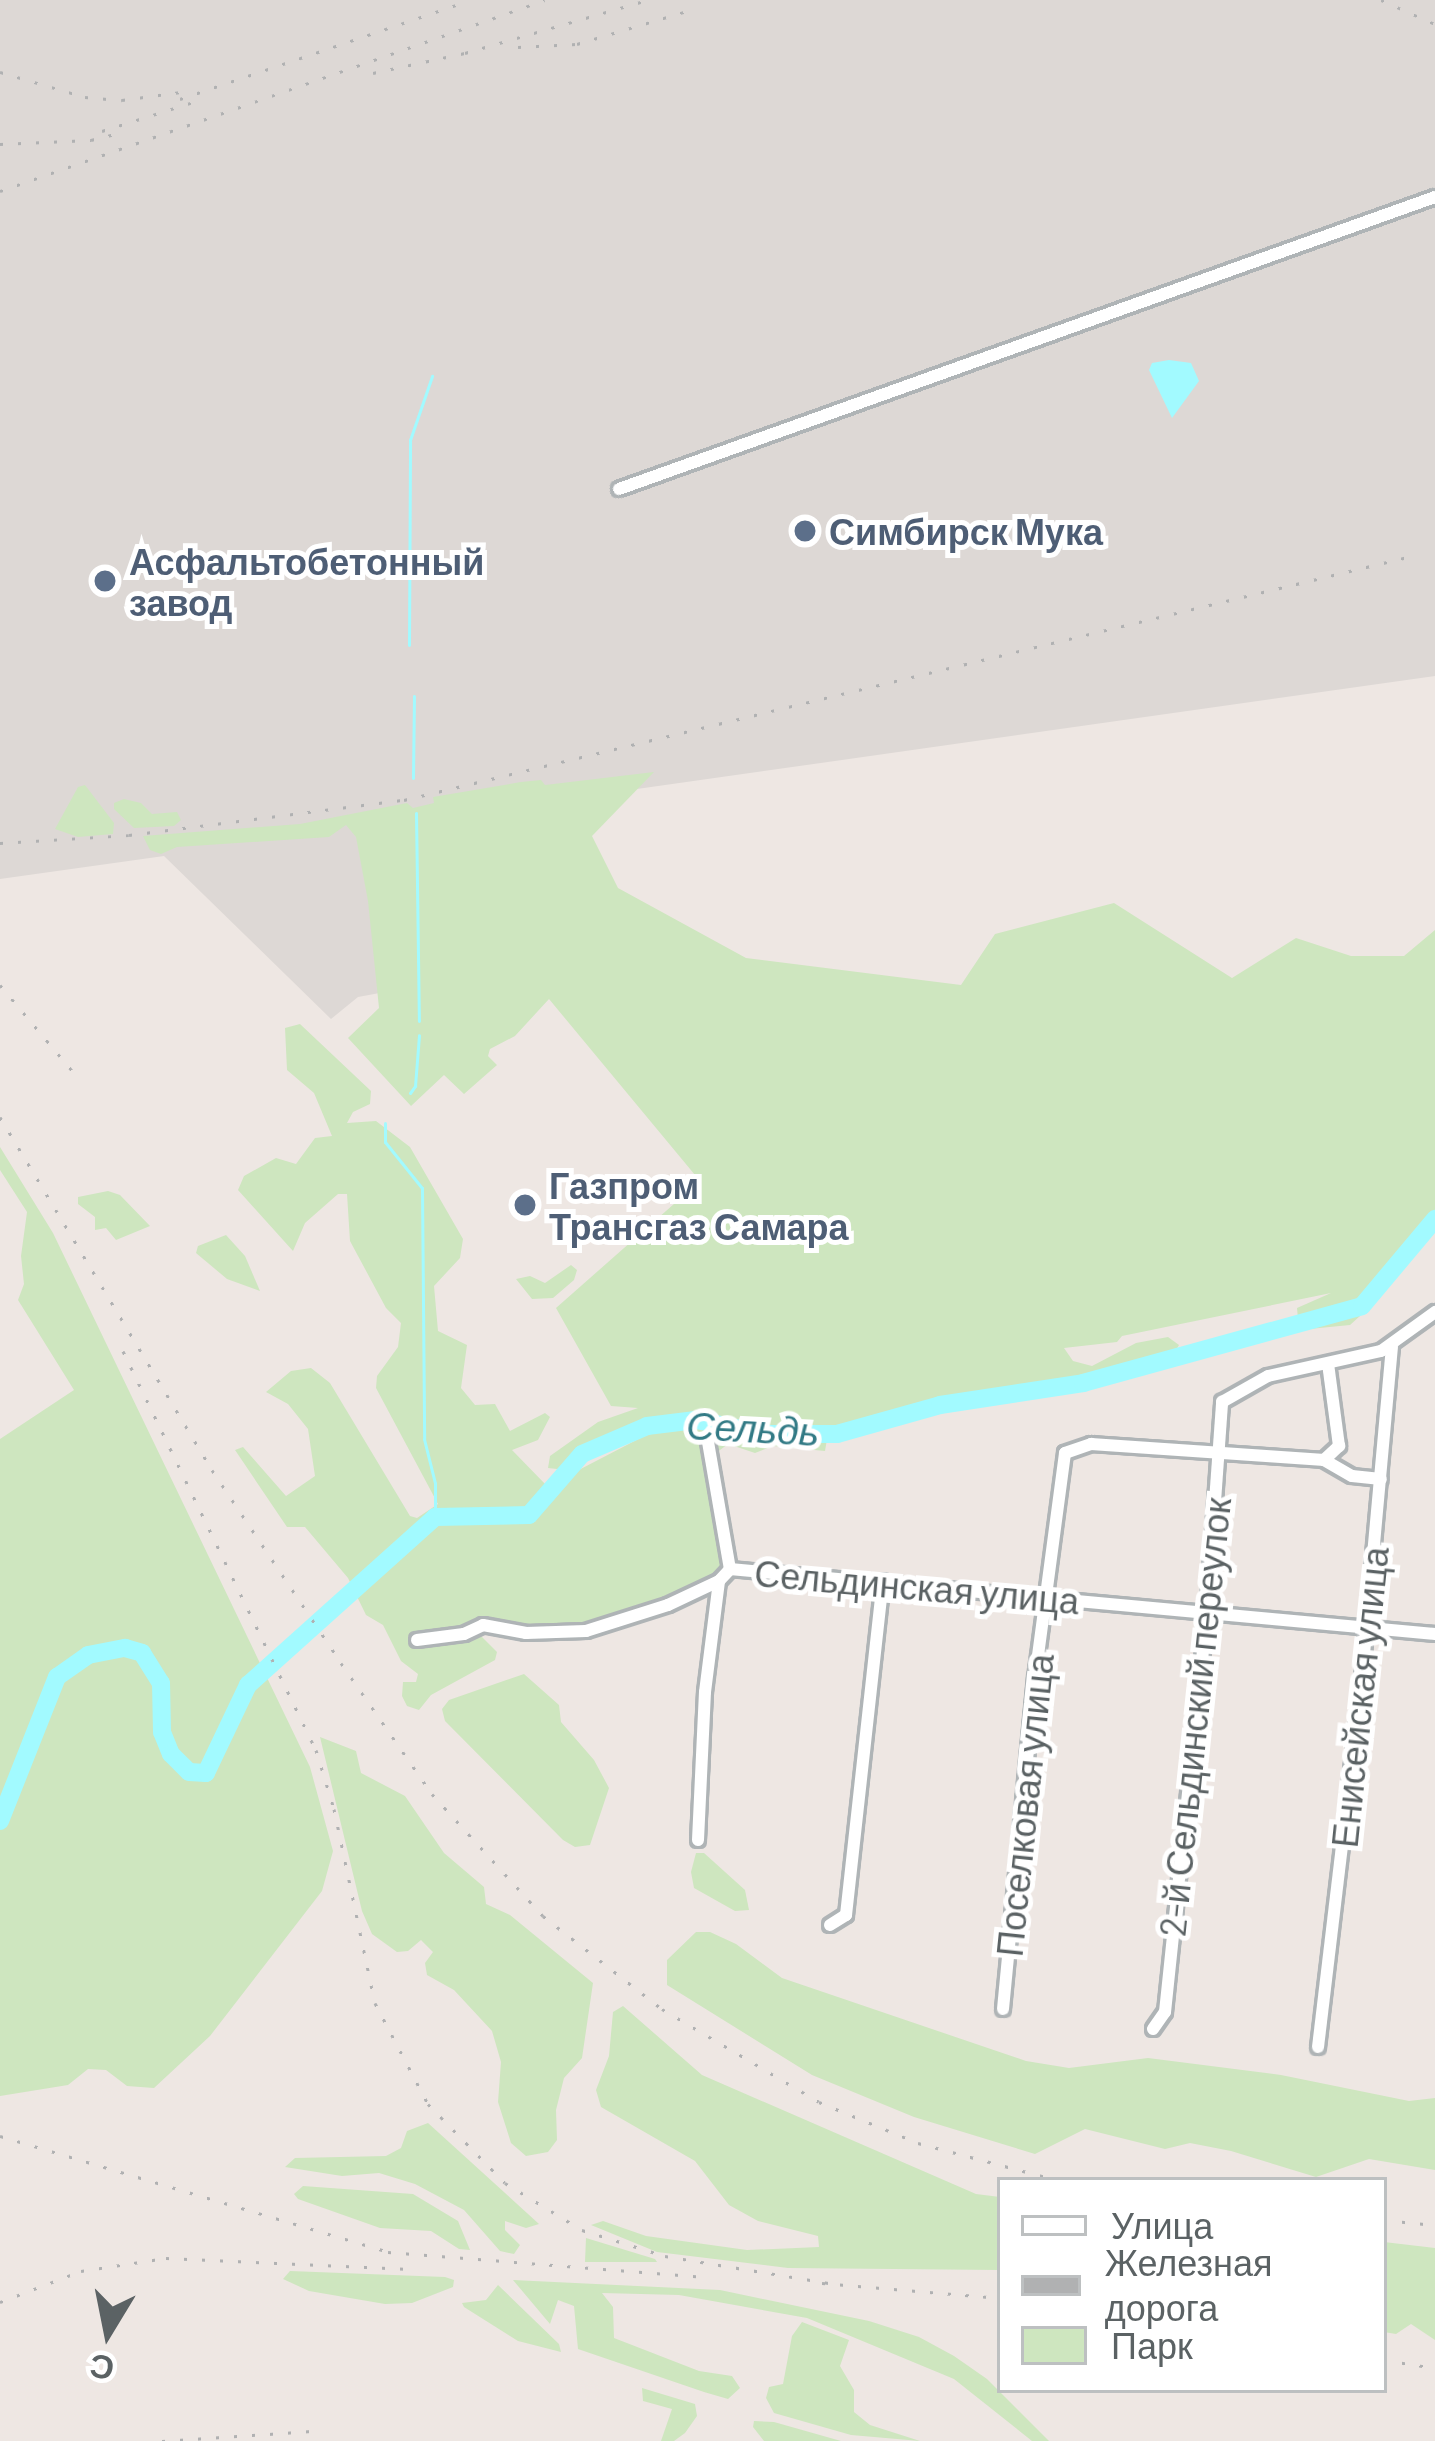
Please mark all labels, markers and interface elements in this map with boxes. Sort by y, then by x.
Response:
place label: Симбирск Мука [829,509,1103,553]
marker: Симбирск Мука [792,518,818,544]
place label: Асфальтобетонный завод [129,538,484,623]
marker: Асфальтобетонный завод [92,568,118,594]
place label: Газпром Трансгаз Самара [549,1162,849,1247]
marker: Газпром Трансгаз Самара [512,1192,538,1218]
water label: Сельдь [685,1401,821,1455]
street label: 2-й Сельдинский переулок [1149,1495,1239,1939]
street label: Енисейская улица [1322,1544,1396,1850]
street label: Сельдинская улица [753,1550,1081,1622]
street label: Поселковая улица [987,1651,1061,1959]
legend [997,2177,1387,2393]
text: Улица [1111,2203,1213,2246]
text: Железная дорога [1105,2240,1273,2328]
north arrow [48,2273,168,2393]
text: Парк [1111,2323,1193,2366]
text: С [87,2347,117,2390]

